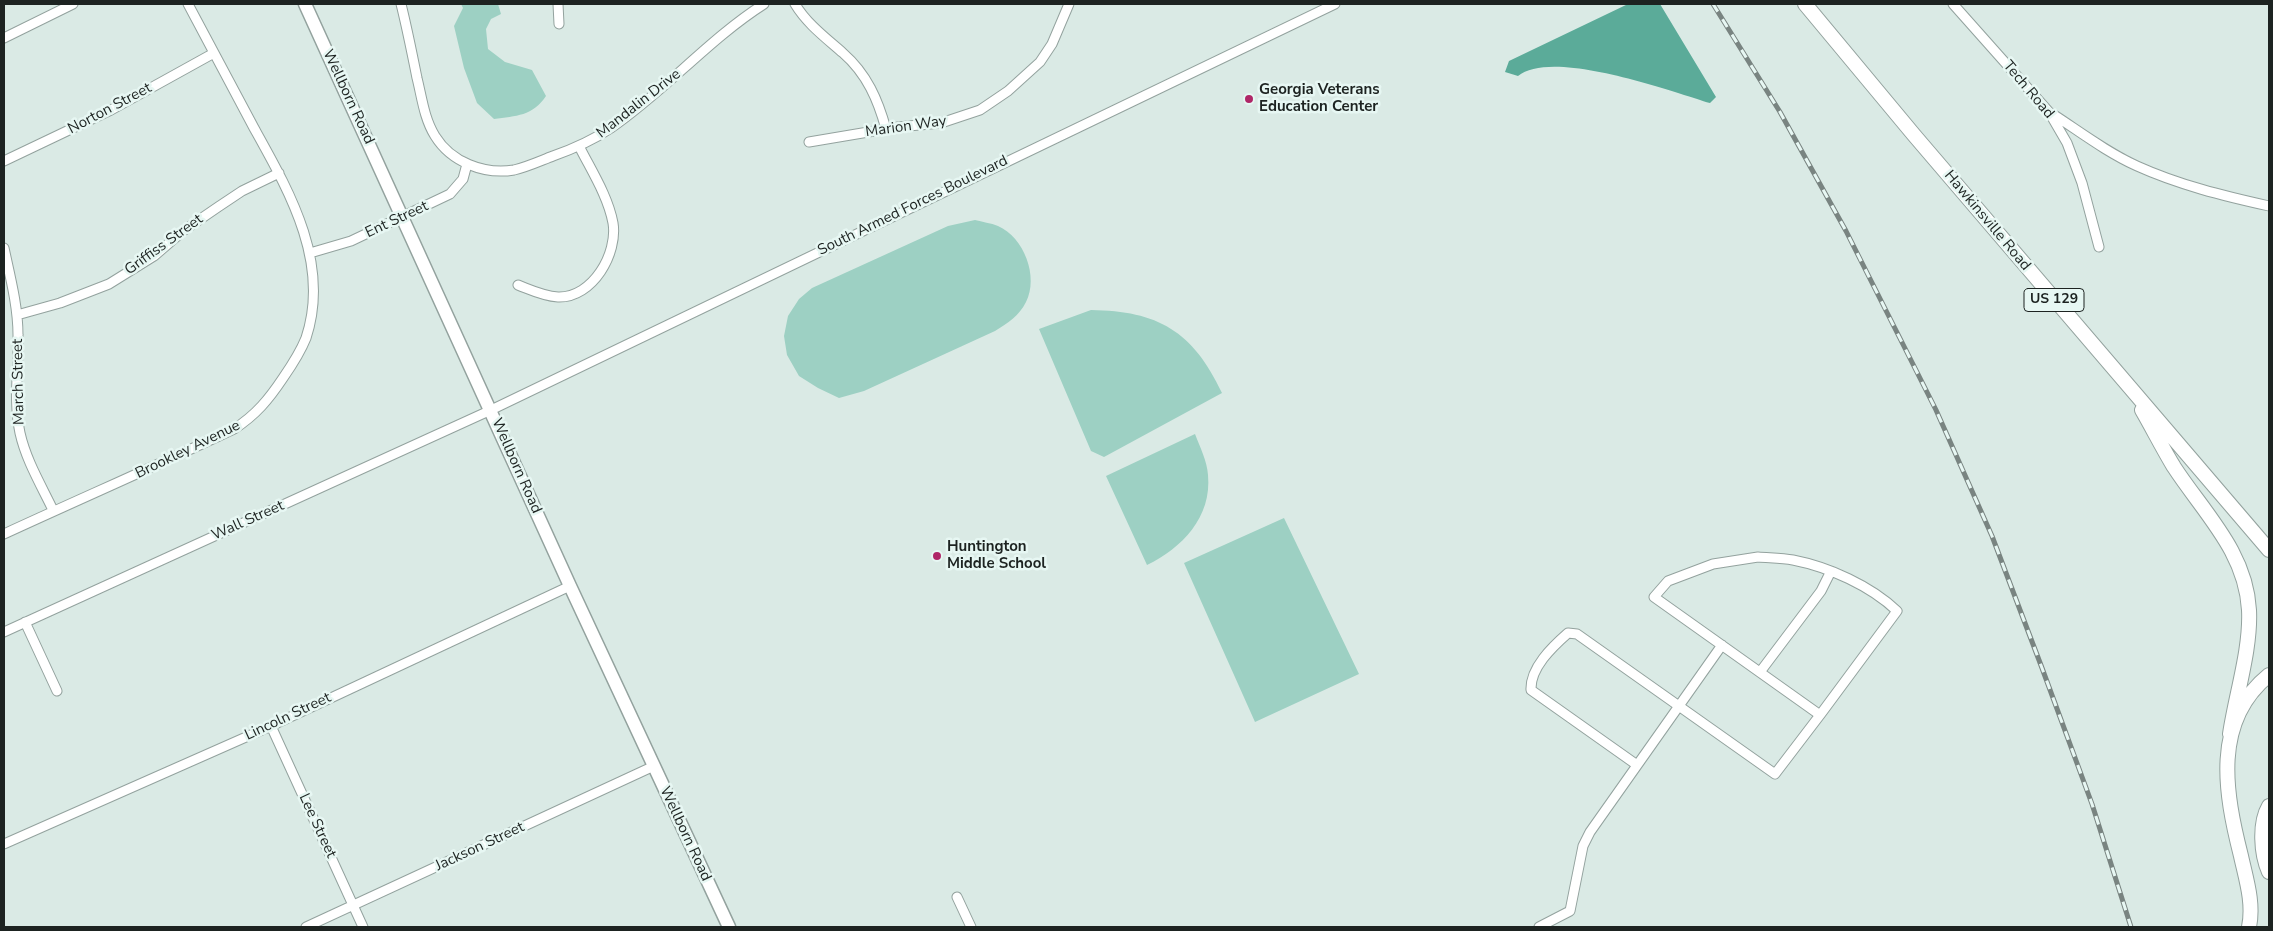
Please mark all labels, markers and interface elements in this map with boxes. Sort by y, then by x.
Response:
street label: Wellborn Road [318,47,378,147]
street label: Tech Road [1999,57,2057,123]
street label: Mandalin Drive [593,66,685,142]
street label: Norton Street [65,79,155,139]
place label: Georgia Veterans Education Center [1259,81,1379,116]
marker: Georgia Veterans Education Center [1243,93,1255,105]
street label: Marion Way [864,112,948,142]
street label: South Armed Forces Boulevard [815,152,1011,260]
street label: Hawkinsville Road [1940,167,2034,275]
street label: Ent Street [363,198,431,242]
street label: Griffiss Street [121,211,207,279]
road number: US 129 [2024,288,2084,312]
street label: March Street [9,339,29,425]
street label: Wellborn Road [487,416,545,516]
street label: Brookley Avenue [133,417,243,483]
street label: Wall Street [209,497,287,545]
place label: Huntington Middle School [947,538,1046,573]
marker: Huntington Middle School [931,550,943,562]
street label: Lincoln Street [242,689,334,745]
street label: Wellborn Road [655,784,715,884]
street label: Lee Street [294,791,340,861]
street label: Jackson Street [433,819,527,875]

